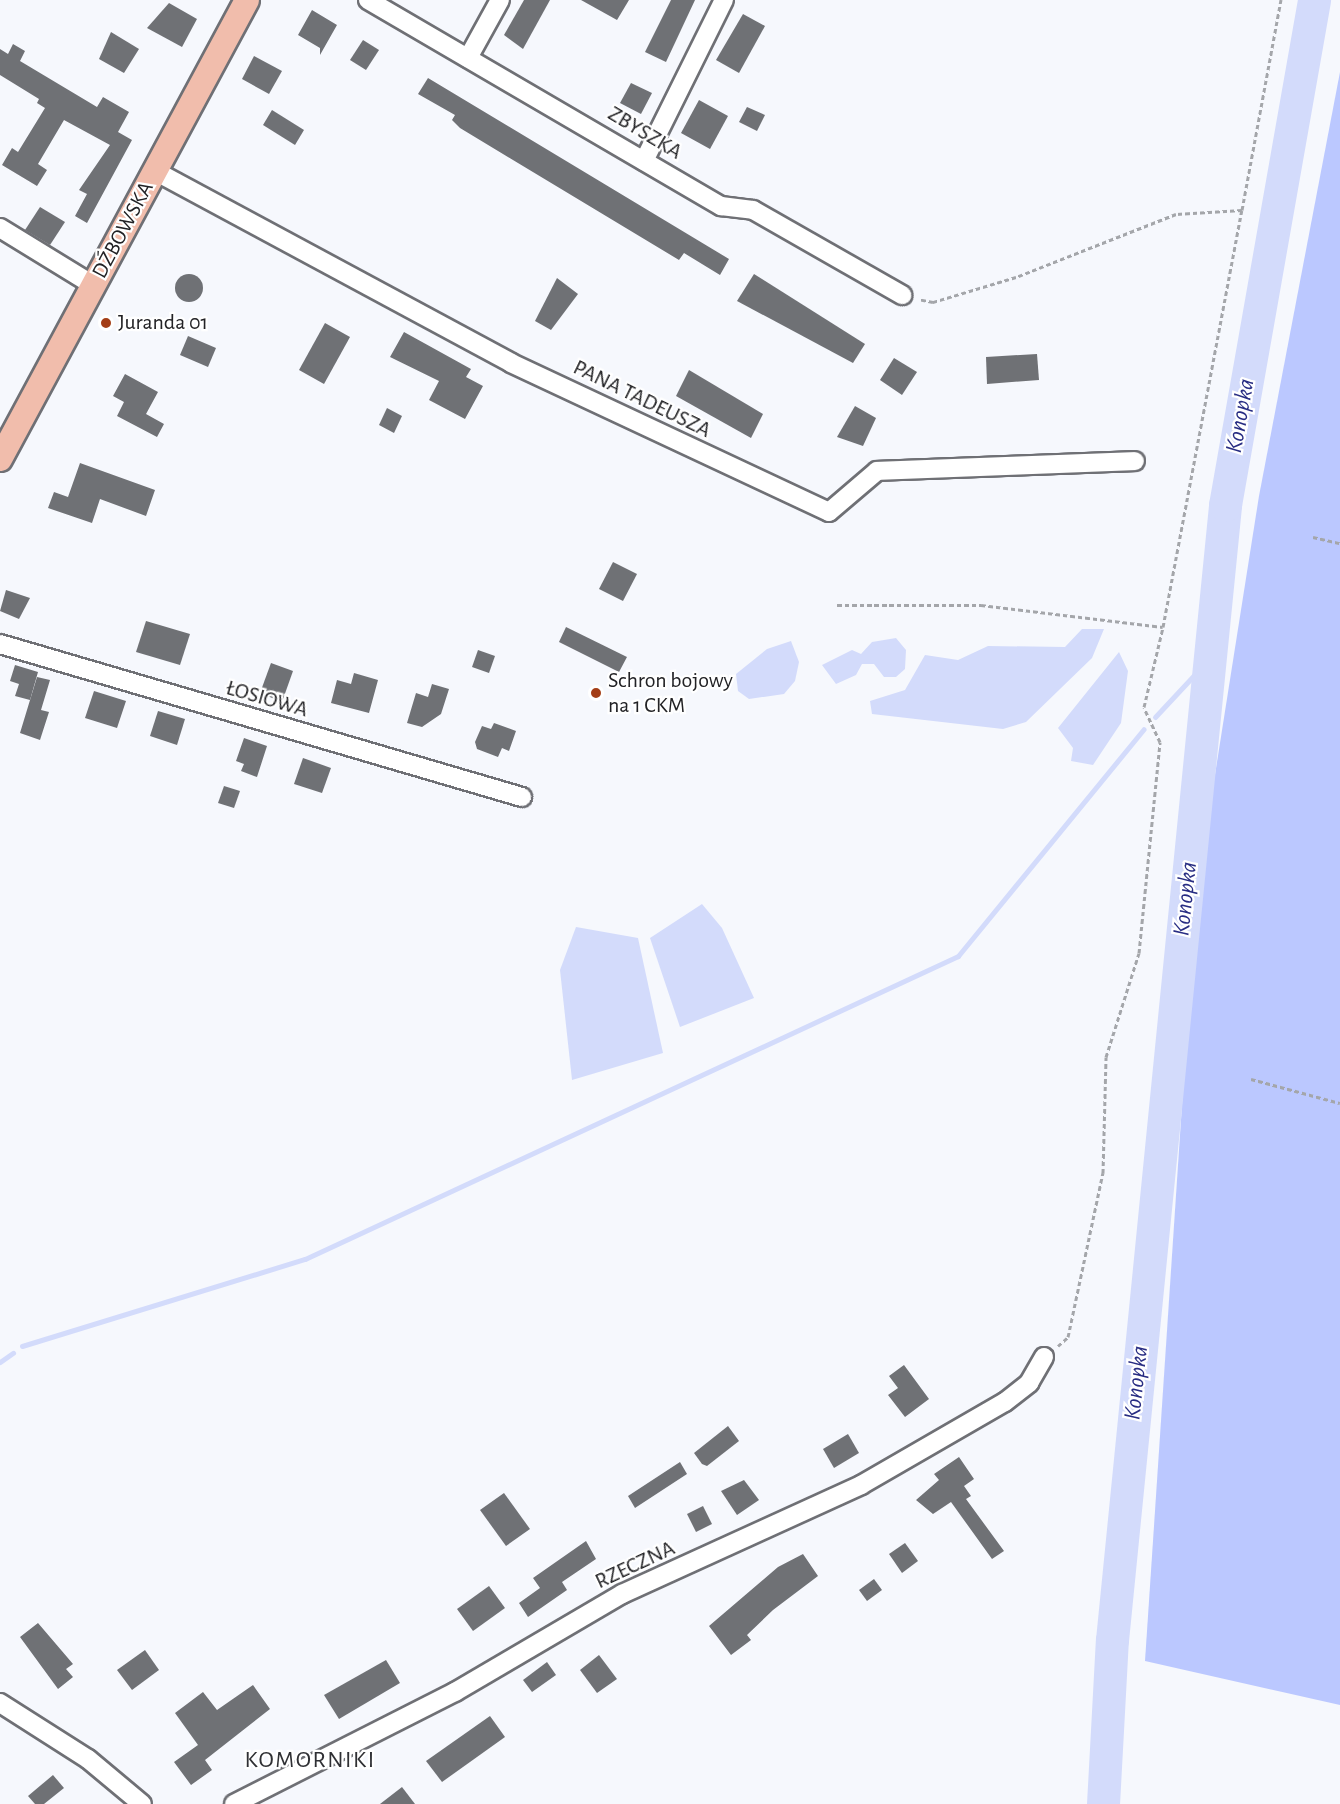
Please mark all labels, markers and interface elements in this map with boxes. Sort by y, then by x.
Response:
street label: ZBYSZKA [603,101,687,165]
street label: DŹBOWSKA [87,177,159,283]
place label: Juranda 01 [118,310,208,336]
marker: Juranda 01 [99,316,113,330]
street label: PANA TADEUSZA [569,354,715,444]
water label: Konopka [1220,377,1262,455]
place label: Schron bojowy na 1 CKM [608,667,733,718]
street label: ŁOSIOWA [223,675,311,723]
marker: Schron bojowy na 1 CKM [589,686,603,700]
water label: Konopka [1168,860,1204,938]
water label: Konopka [1119,1344,1155,1422]
street label: RZECZNA [591,1535,679,1595]
district label: KOMORNIKI [244,1747,376,1775]

